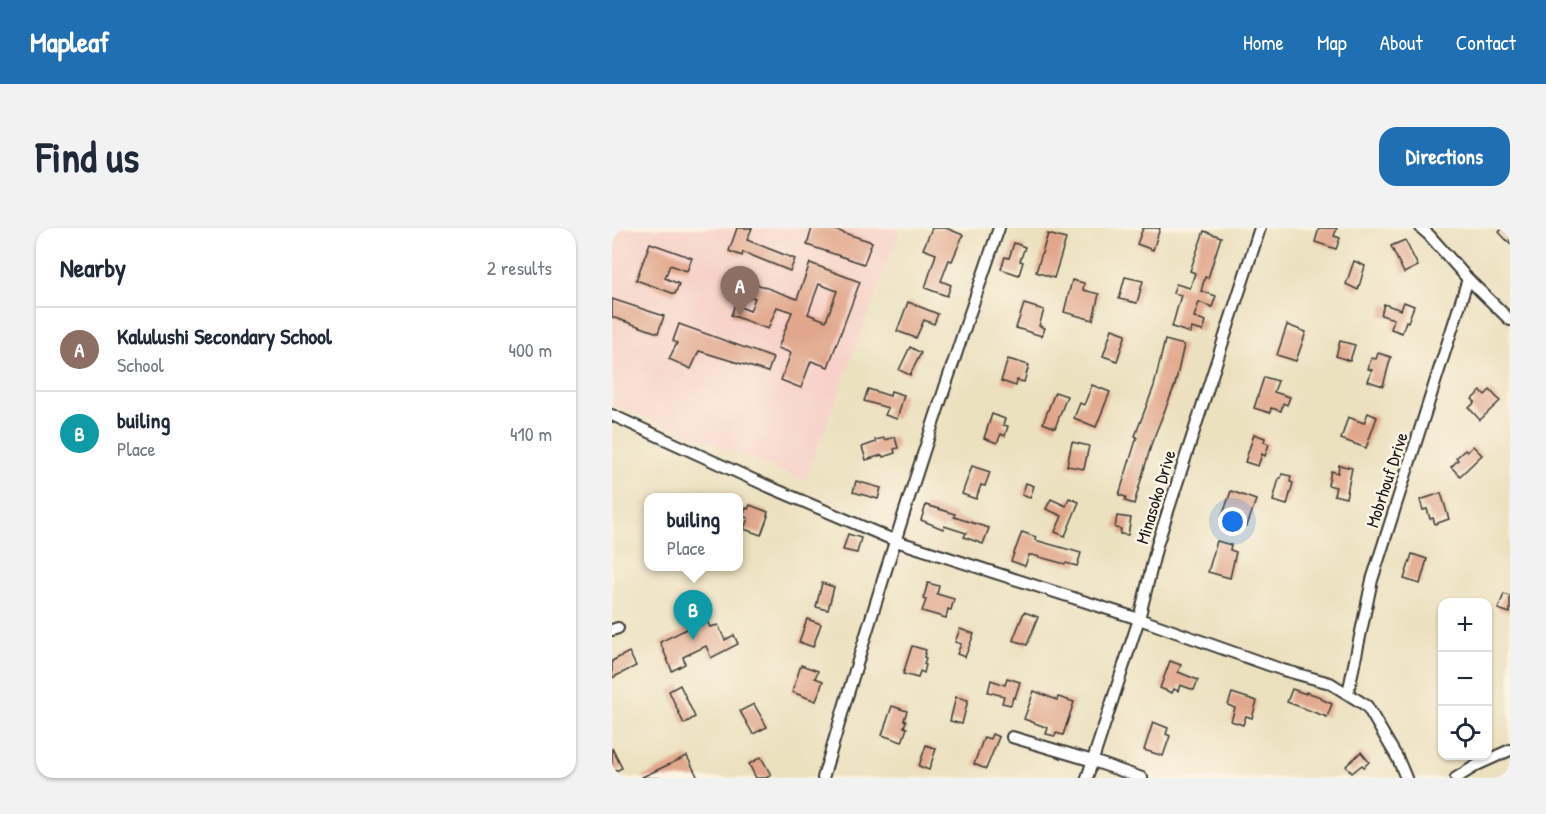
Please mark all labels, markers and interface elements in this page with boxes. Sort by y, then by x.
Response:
text: Mapleaf [30,23,109,61]
text: Home [1243,28,1284,57]
text: Map [1317,28,1347,57]
text: About [1380,28,1423,57]
text: Contact [1456,28,1516,57]
button: Directions [1379,127,1510,186]
text: Find us [36,128,139,185]
text: Nearby [60,250,126,285]
text: 2 results [487,254,552,281]
pin: A [720,266,760,316]
text: Kalulushi Secondary School [117,321,332,351]
text: A [75,336,84,363]
text: 400 m [508,336,552,363]
text: School [117,351,164,378]
text: builing [117,405,170,435]
text: B [74,420,85,447]
text: 410 m [510,420,552,447]
street label: Mobrhouf Drive [1359,429,1414,531]
text: Place [117,435,156,462]
street label: Minasoko Drive [1129,447,1182,547]
popup [644,493,743,571]
text: builing [667,504,720,534]
your location [1218,507,1247,536]
text: Place [667,534,705,561]
pin: B [674,590,712,640]
map controls [1438,598,1492,760]
button: + [1438,598,1492,652]
button: − [1438,652,1492,706]
button: locate [1438,706,1492,760]

